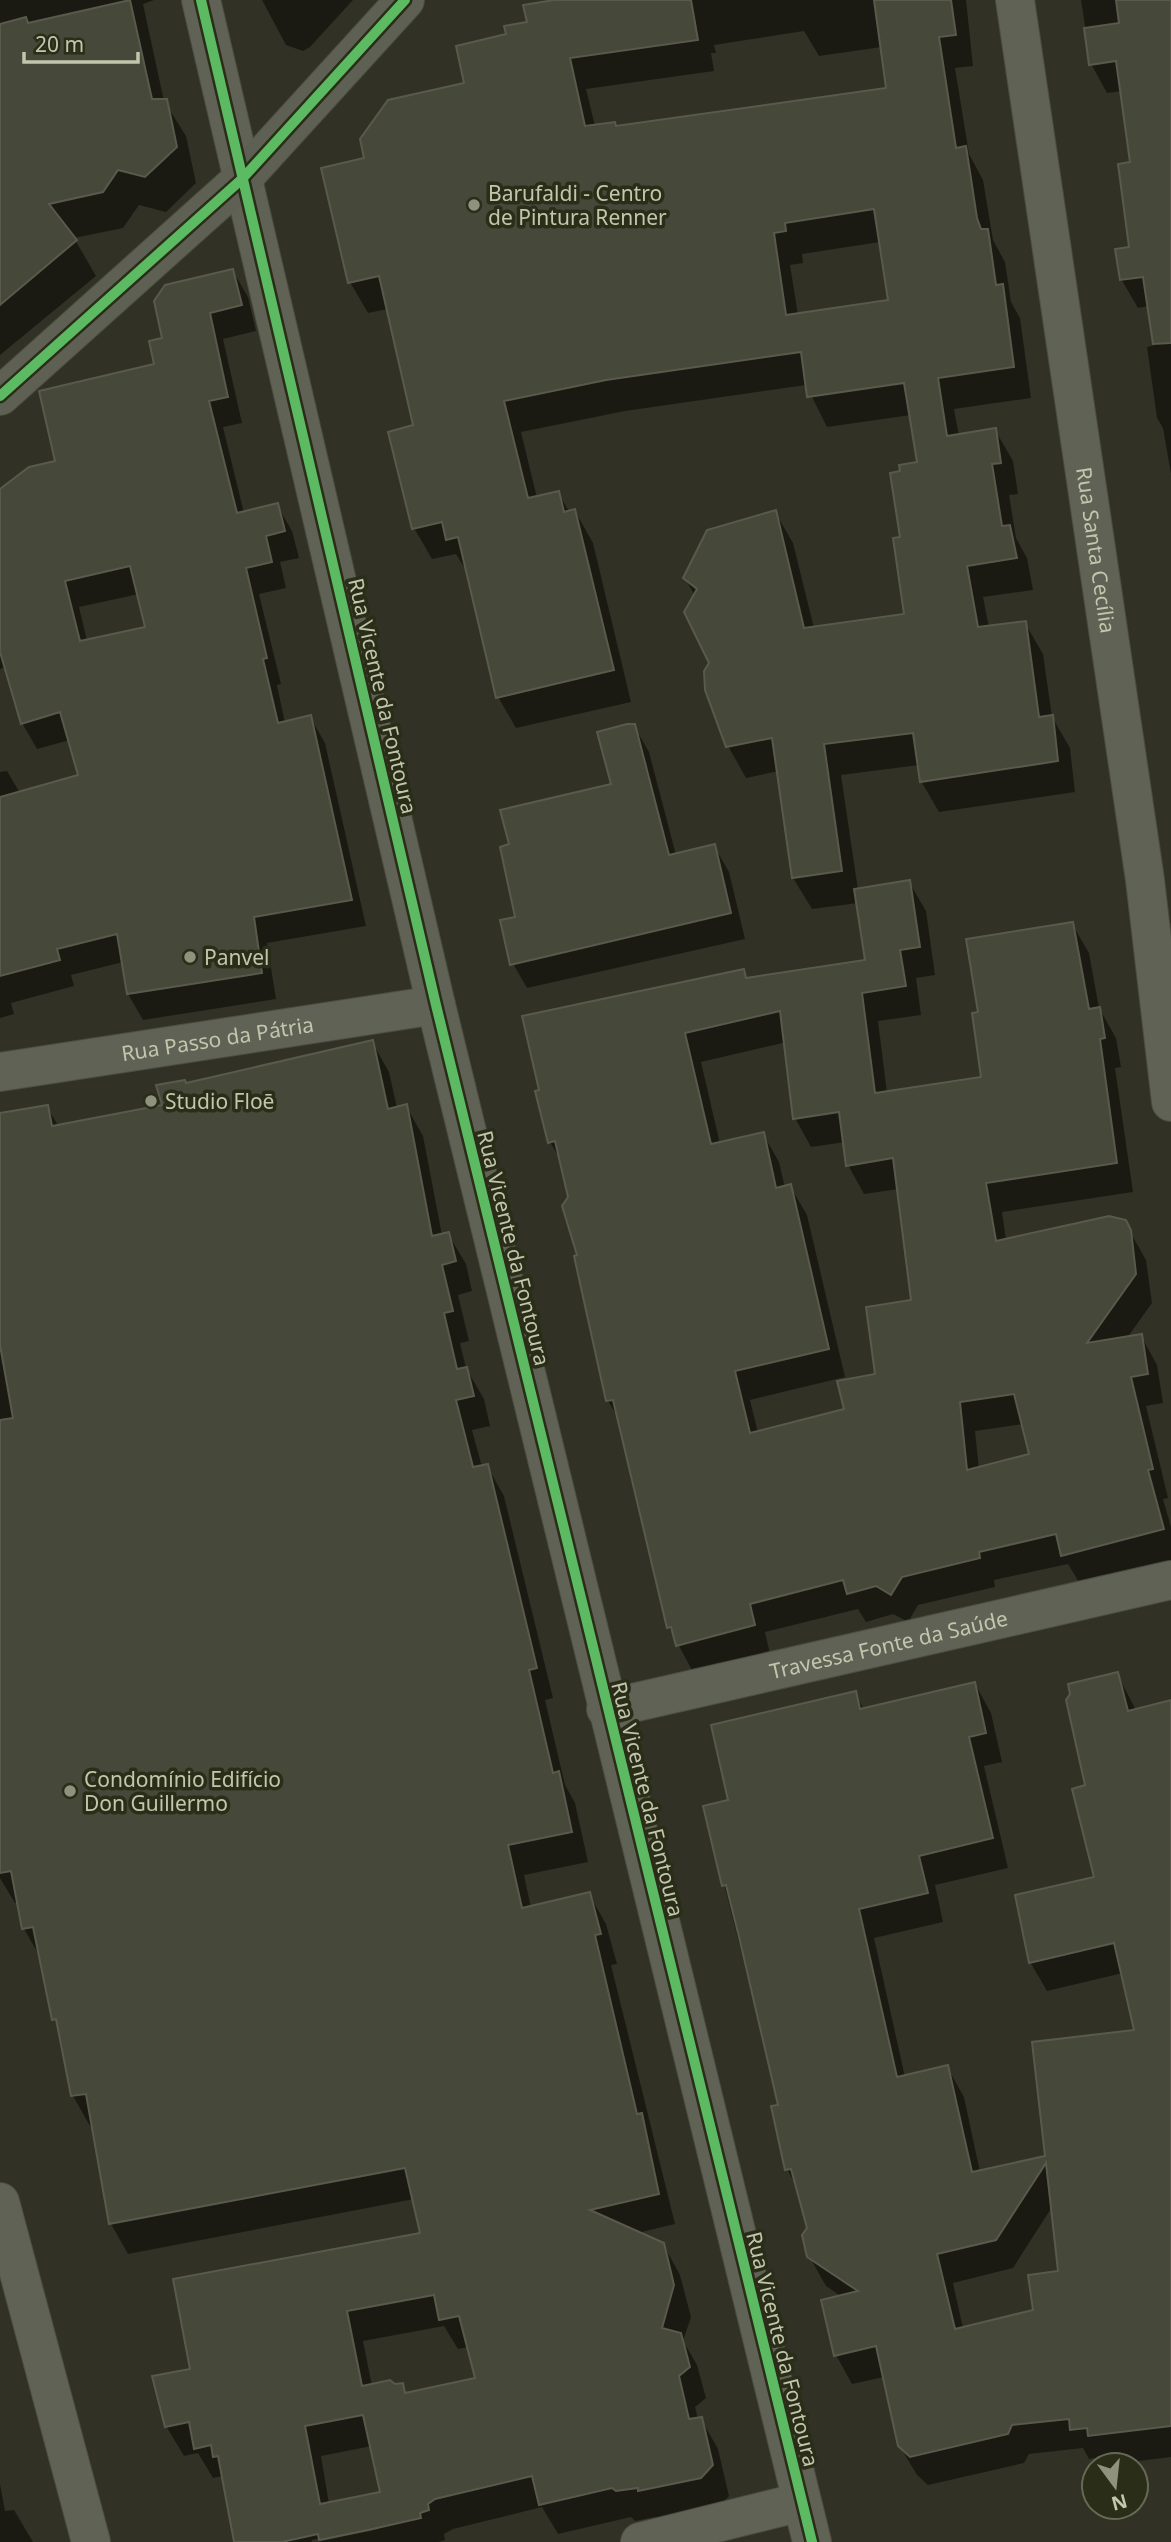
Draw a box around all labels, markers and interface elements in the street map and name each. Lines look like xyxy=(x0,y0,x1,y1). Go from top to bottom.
scale bar xyxy=(24,21,138,65)
text: 20 m xyxy=(35,30,84,58)
place label: Barufaldi - Centro de Pintura Renner xyxy=(488,179,667,231)
marker: Barufaldi - Centro de Pintura Renner xyxy=(466,197,482,213)
street label: Rua Santa Cecília xyxy=(1070,465,1122,635)
street label: Rua Vicente da Fontoura xyxy=(342,575,424,817)
place label: Panvel xyxy=(204,943,269,971)
marker: Panvel xyxy=(182,949,198,965)
street label: Rua Passo da Pátria xyxy=(119,1010,316,1067)
place label: Studio Floē xyxy=(165,1087,274,1115)
marker: Studio Floē xyxy=(143,1093,159,1109)
street label: Rua Vicente da Fontoura xyxy=(471,1128,557,1368)
street label: Travessa Fonte da Saúde xyxy=(767,1604,1010,1685)
street label: Rua Vicente da Fontoura xyxy=(605,1679,691,1919)
place label: Condomínio Edifício Don Guillermo xyxy=(84,1765,281,1817)
marker: Condomínio Edifício Don Guillermo xyxy=(62,1783,78,1799)
street label: Rua Vicente da Fontoura xyxy=(740,2229,826,2469)
north arrow xyxy=(1080,2451,1150,2521)
text: N xyxy=(1109,2488,1130,2517)

